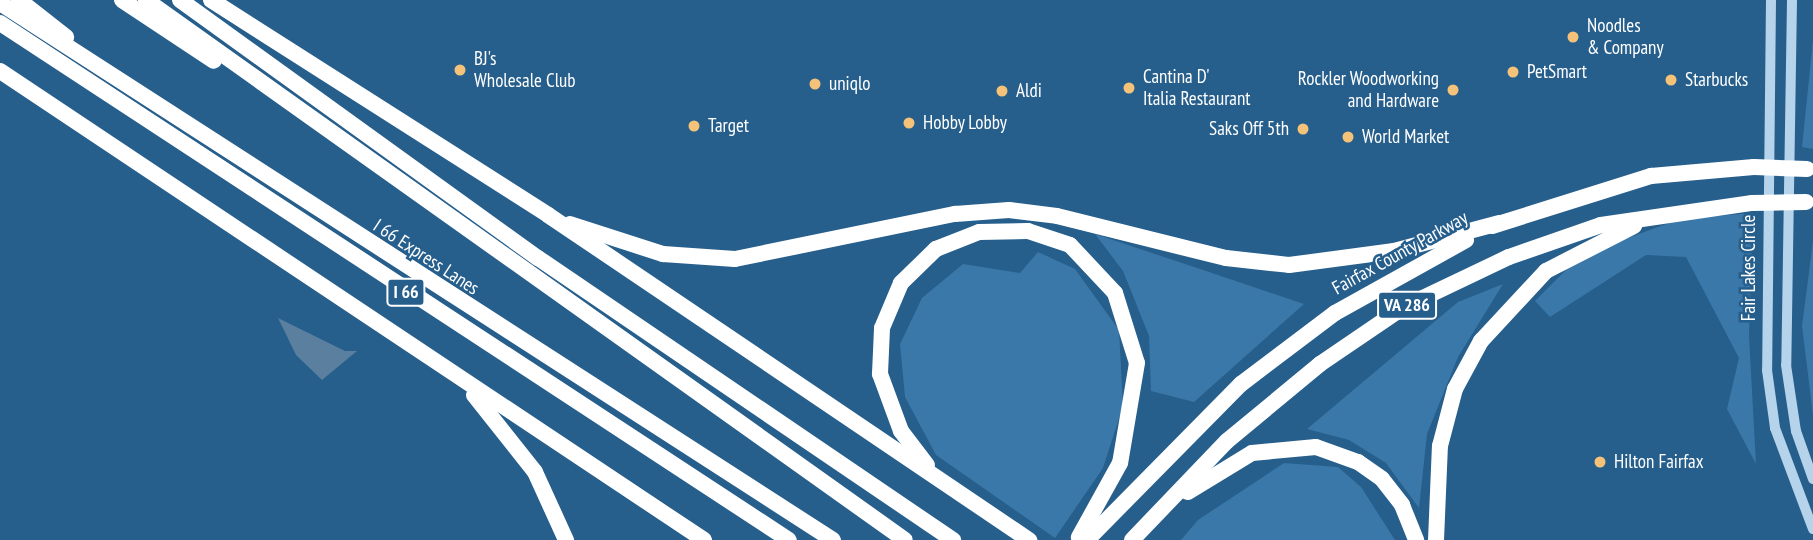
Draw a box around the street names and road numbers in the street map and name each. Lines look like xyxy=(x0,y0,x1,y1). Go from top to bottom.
street label: Fairfax County Parkway xyxy=(1328,206,1472,300)
street label: I 66 Express Lanes xyxy=(369,214,483,300)
street label: Fair Lakes Circle xyxy=(1738,215,1760,321)
road number: I 66 xyxy=(385,278,427,306)
road number: VA 286 xyxy=(1376,290,1438,320)

